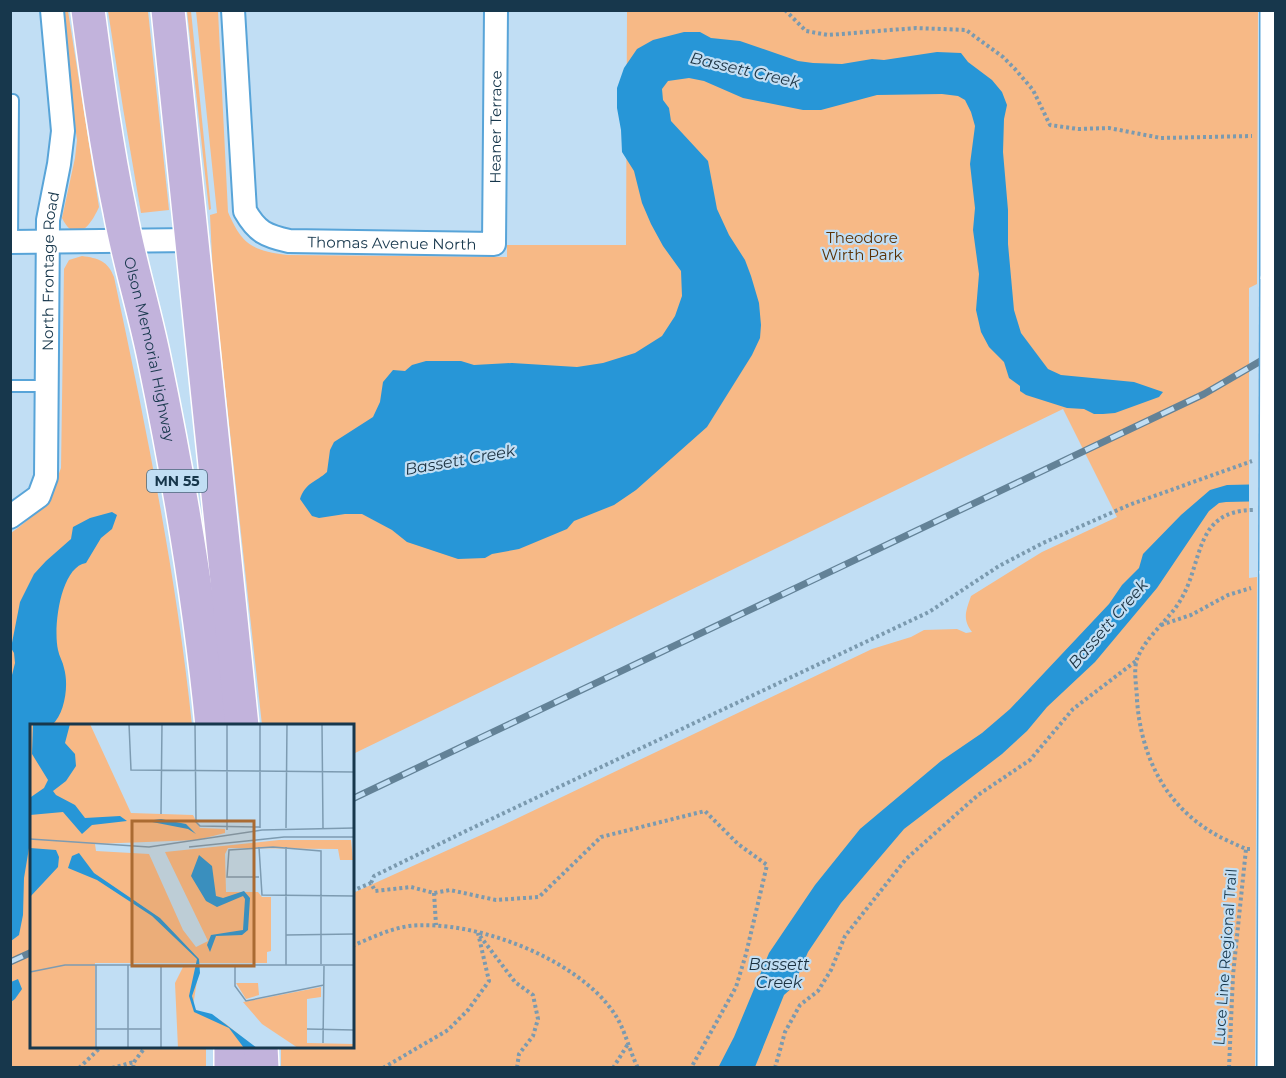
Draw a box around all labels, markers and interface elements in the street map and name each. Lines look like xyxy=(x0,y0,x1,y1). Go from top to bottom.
water label: Bassett Creek xyxy=(688,48,803,92)
street label: Heaner Terrace xyxy=(485,70,505,184)
street label: North Frontage Road xyxy=(37,190,63,351)
park label: Theodore Wirth Park xyxy=(821,228,903,264)
street label: Thomas Avenue North xyxy=(307,232,477,253)
street label: Olson Memorial Highway xyxy=(120,255,180,444)
water label: Bassett Creek xyxy=(403,441,518,479)
road number: MN 55 xyxy=(147,470,207,492)
water label: Bassett Creek xyxy=(1064,574,1153,672)
inset map xyxy=(30,724,354,1048)
street label: Luce Line Regional Trail xyxy=(1209,868,1241,1046)
water label: Bassett Creek xyxy=(749,955,810,992)

